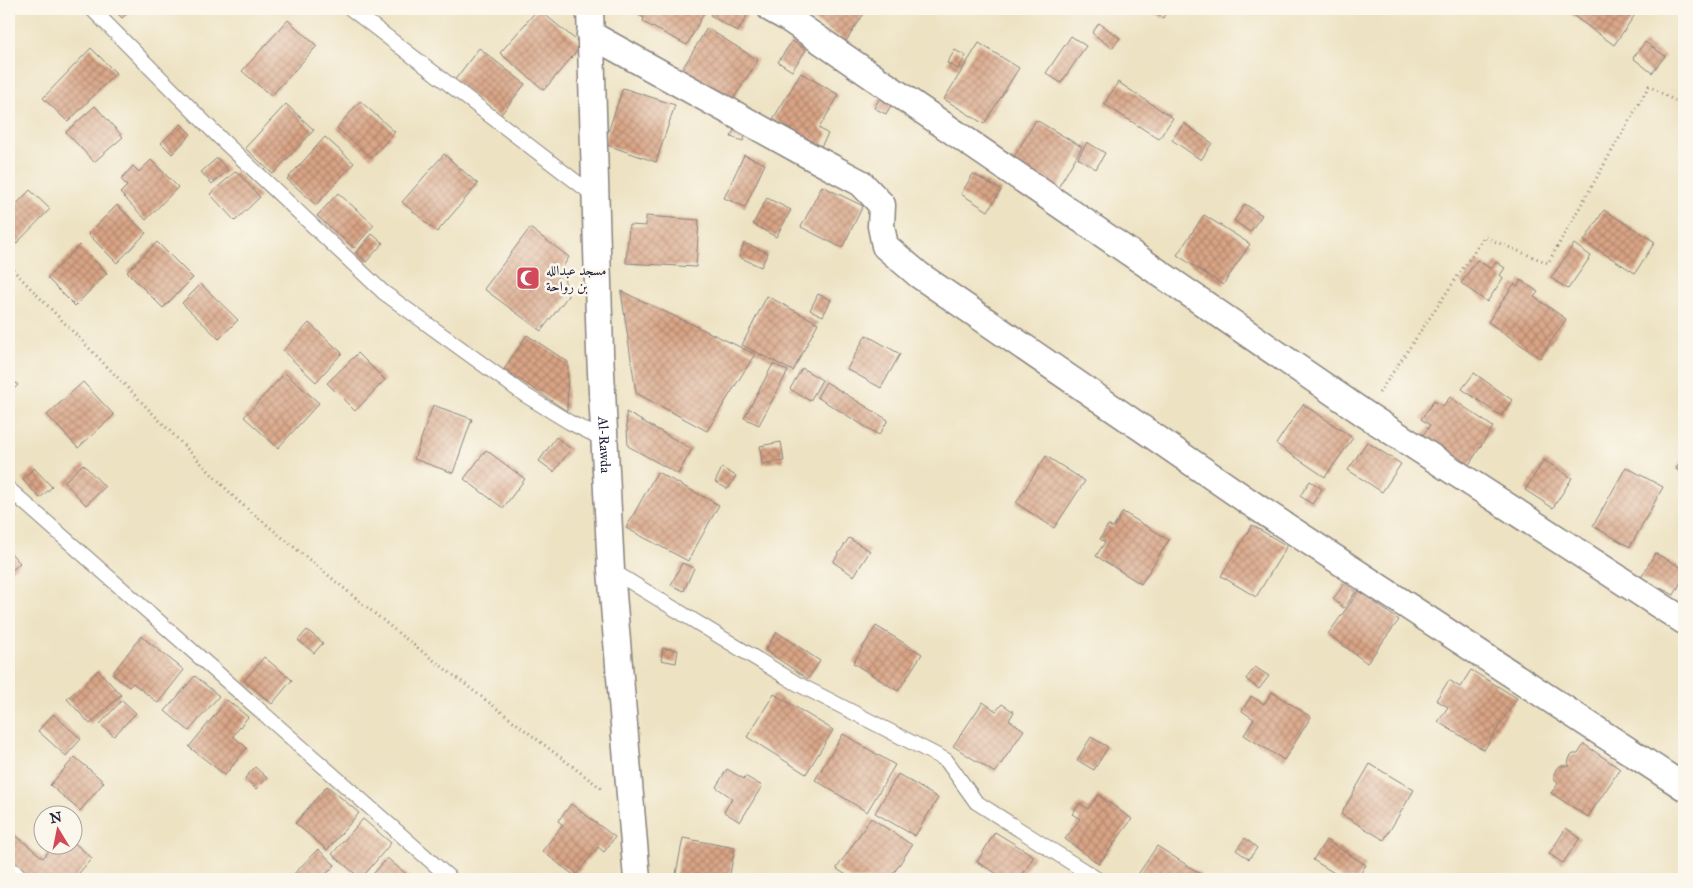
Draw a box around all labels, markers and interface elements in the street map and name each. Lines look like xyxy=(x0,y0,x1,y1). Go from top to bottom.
place label: مسجد عبدالله بن رواحة xyxy=(546,262,607,295)
mosque icon: مسجد عبدالله بن رواحة xyxy=(515,265,541,291)
street label: Al-Rawda xyxy=(595,415,615,474)
north arrow xyxy=(32,806,82,856)
text: N xyxy=(49,808,63,827)

